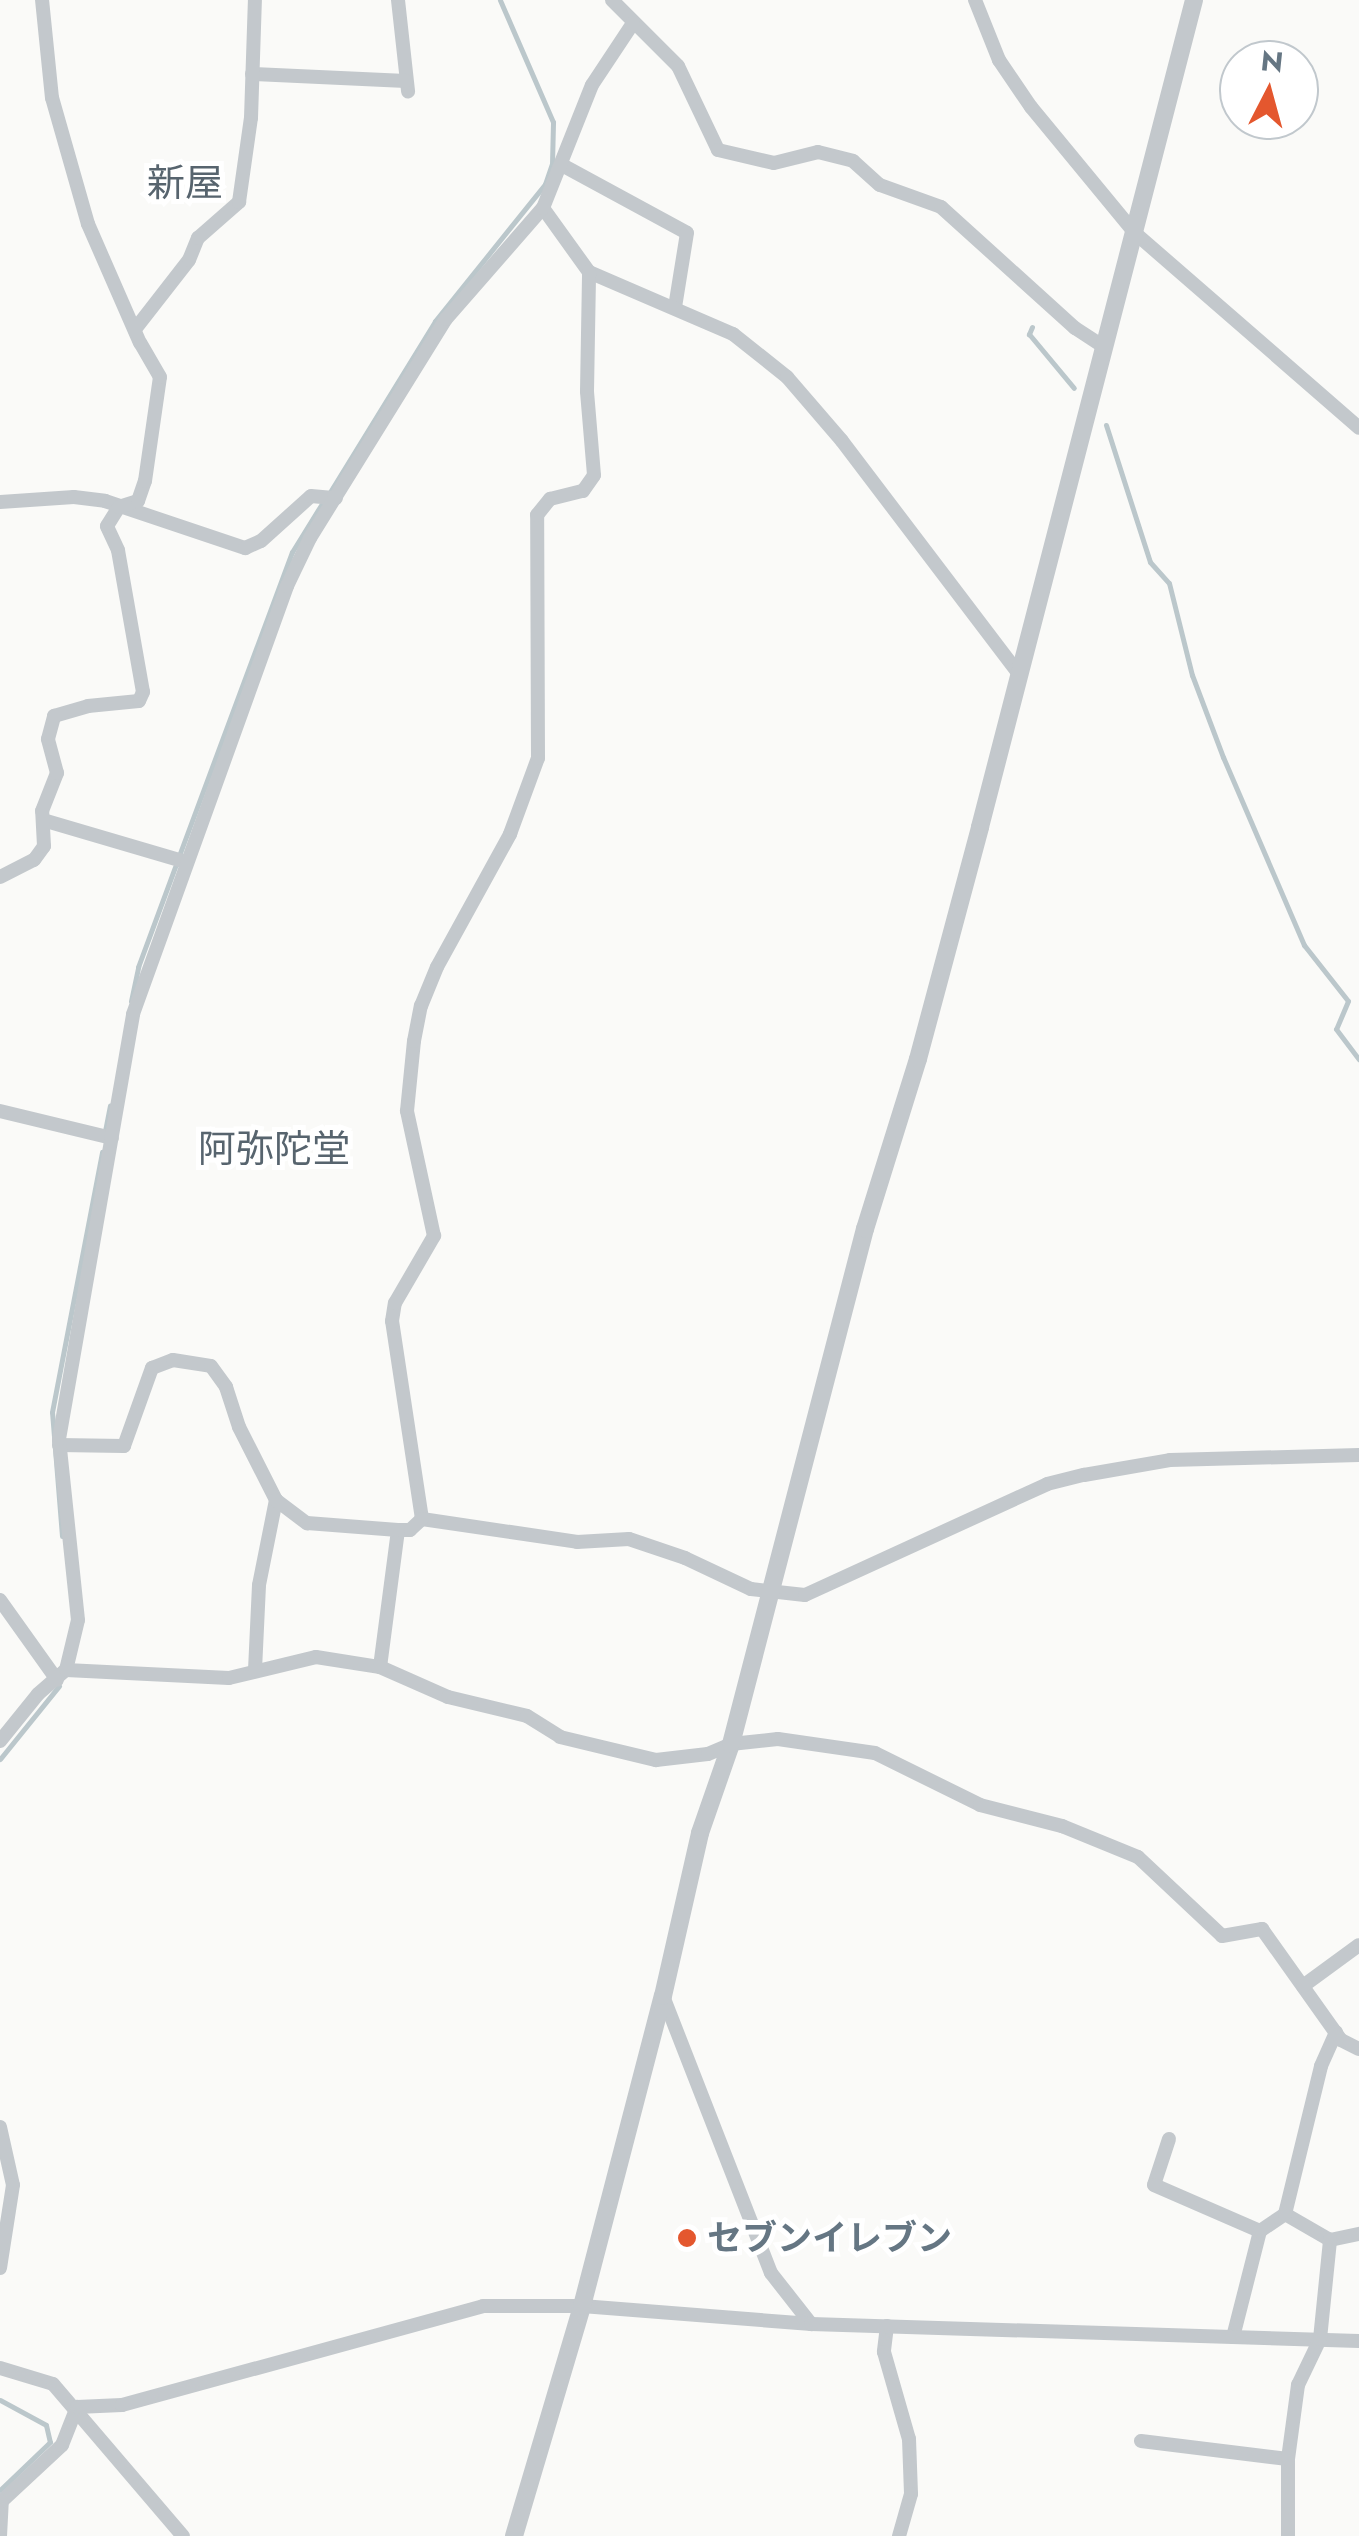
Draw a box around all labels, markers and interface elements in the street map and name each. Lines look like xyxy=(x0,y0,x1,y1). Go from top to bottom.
north arrow xyxy=(1219,40,1319,140)
text: N xyxy=(1259,40,1285,83)
district label: 新屋 xyxy=(147,160,223,206)
district label: 阿弥陀堂 xyxy=(198,1126,350,1172)
place label: セブンイレブン xyxy=(707,2217,952,2259)
marker: セブンイレブン xyxy=(676,2227,698,2249)

